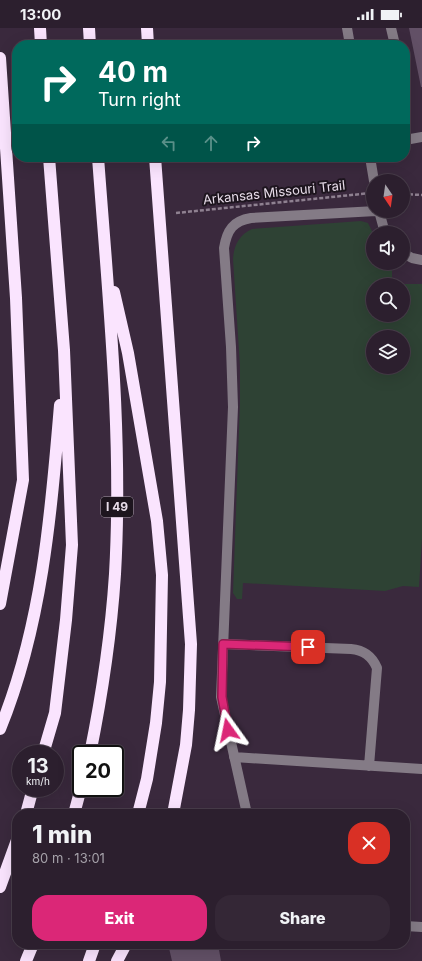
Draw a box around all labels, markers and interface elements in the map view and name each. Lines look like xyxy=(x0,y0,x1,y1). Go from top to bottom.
text: 13:00 xyxy=(20,5,61,24)
text: 40 m xyxy=(98,55,168,89)
icon: right xyxy=(32,56,84,108)
text: Turn right xyxy=(98,89,181,110)
icon: left xyxy=(158,132,180,154)
icon: ahead xyxy=(200,132,222,154)
icon: right xyxy=(242,132,264,154)
north arrow xyxy=(366,174,410,218)
map controls xyxy=(366,174,410,374)
street label: Arkansas Missouri Trail xyxy=(202,177,346,207)
button: sound xyxy=(366,226,410,270)
button: search xyxy=(366,278,410,322)
button: layers xyxy=(366,330,410,374)
road number: I 49 xyxy=(101,497,133,517)
pin xyxy=(291,630,325,664)
icon: arrive xyxy=(297,636,319,658)
position arrow xyxy=(207,709,249,751)
speed limit sign: 20 xyxy=(72,745,124,797)
text: 13 xyxy=(27,754,49,778)
text: km/h xyxy=(26,775,50,787)
text: 1 min xyxy=(32,820,92,849)
button: close xyxy=(348,822,390,864)
text: 80 m · 13:01 xyxy=(32,850,105,866)
button: Exit xyxy=(32,895,207,941)
button: Share xyxy=(215,895,390,941)

